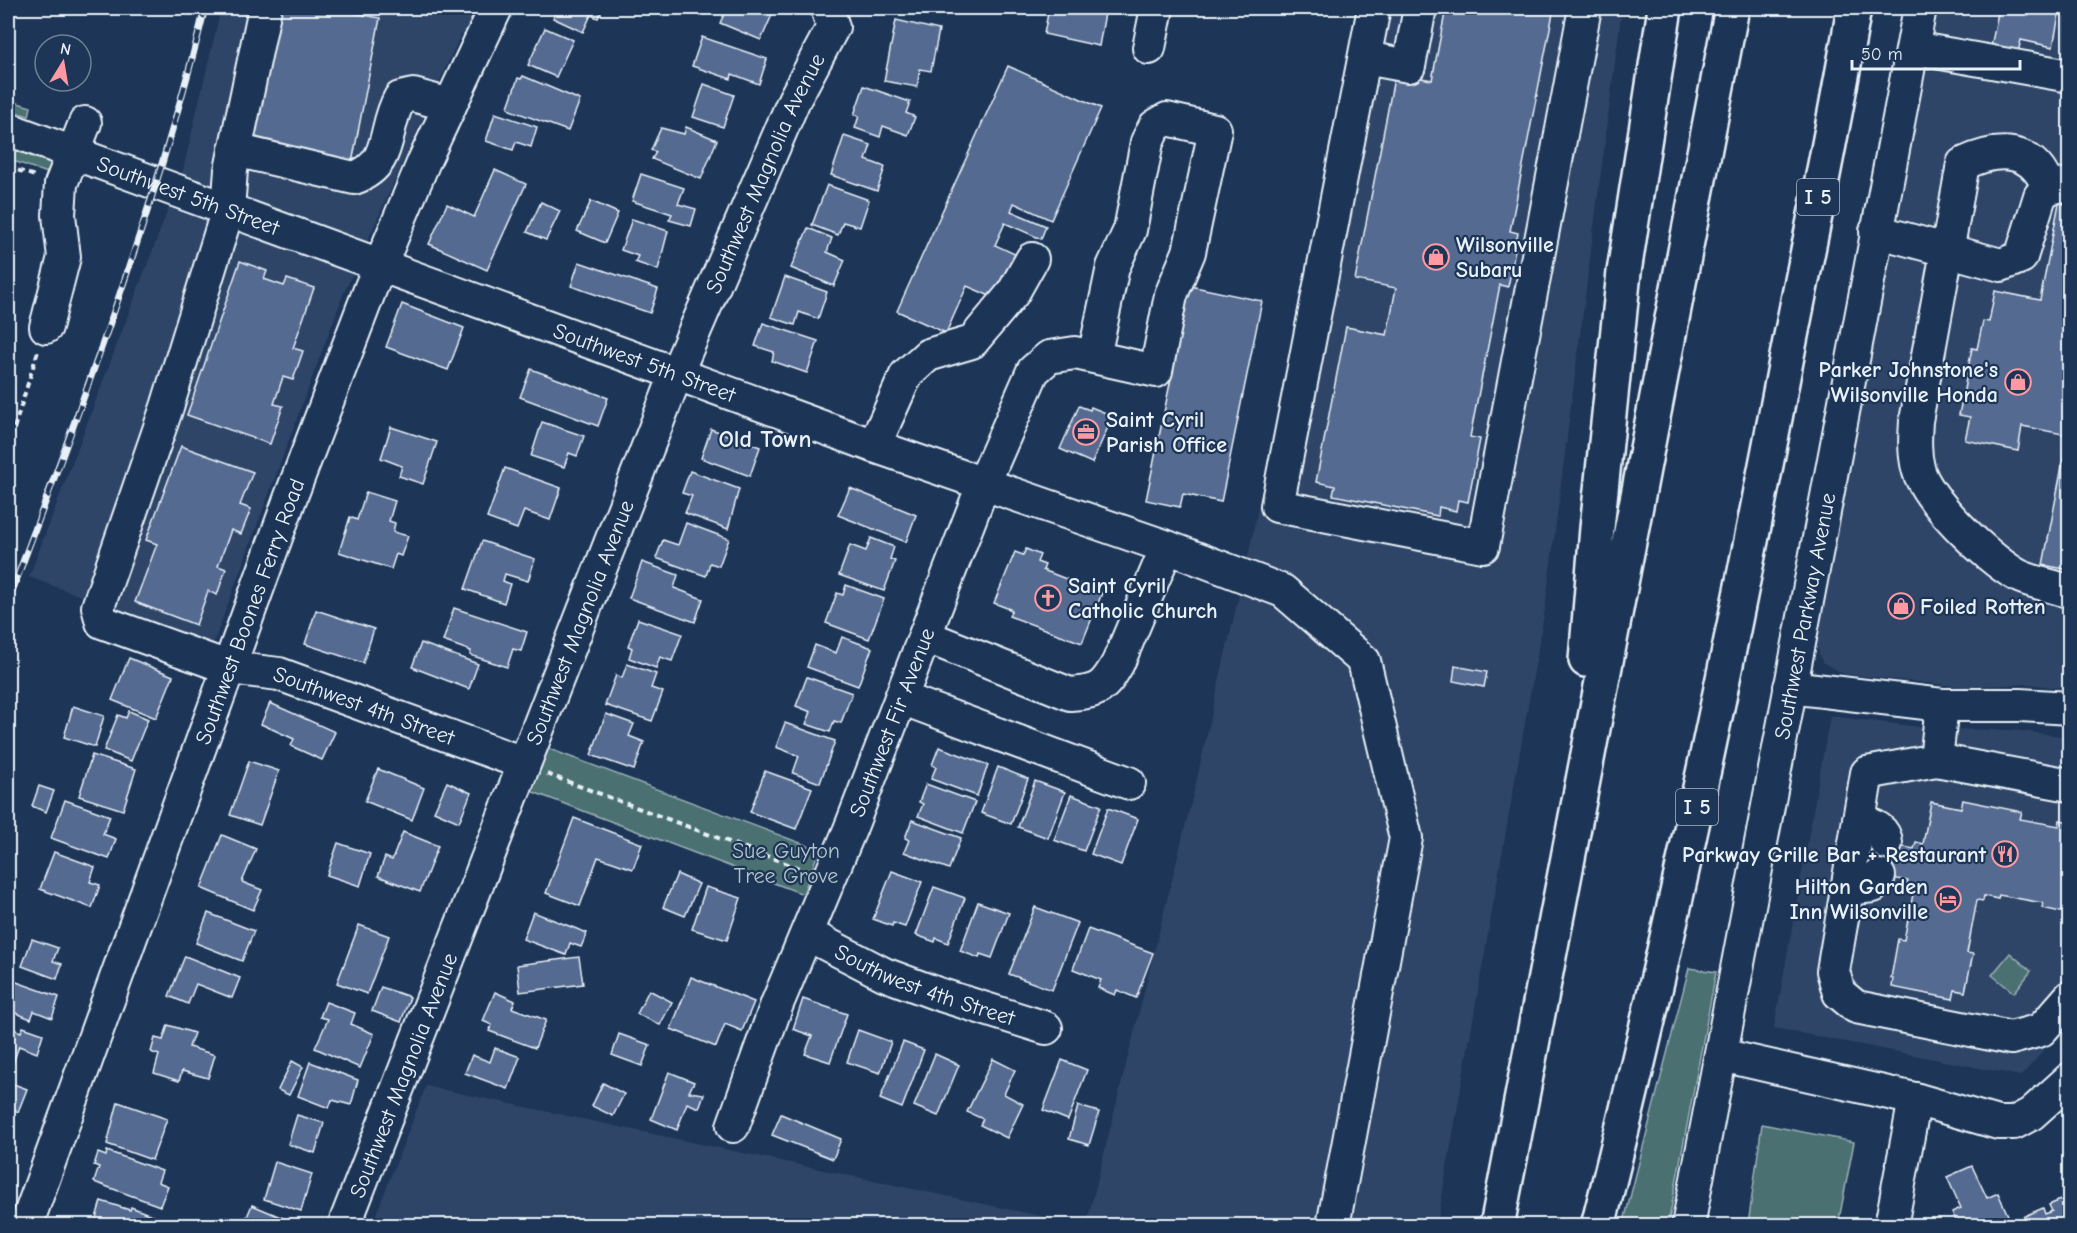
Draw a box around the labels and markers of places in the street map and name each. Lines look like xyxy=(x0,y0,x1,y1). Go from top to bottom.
place label: Wilsonville Subaru xyxy=(1456,232,1554,283)
shop icon: Wilsonville Subaru xyxy=(1421,242,1451,272)
place label: Parker Johnstone's Wilsonville Honda xyxy=(1819,357,1998,408)
shop icon: Parker Johnstone's Wilsonville Honda xyxy=(2003,367,2033,397)
place label: Saint Cyril Parish Office xyxy=(1106,407,1227,458)
office icon: Saint Cyril Parish Office xyxy=(1071,417,1101,447)
place label: Saint Cyril Catholic Church xyxy=(1068,573,1218,624)
church icon: Saint Cyril Catholic Church xyxy=(1033,583,1063,613)
shop icon: Foiled Rotten xyxy=(1886,591,1916,621)
place label: Foiled Rotten xyxy=(1920,594,2046,620)
restaurant icon: Parkway Grille Bar + Restaurant xyxy=(1990,839,2020,869)
place label: Parkway Grille Bar + Restaurant xyxy=(1682,842,1987,868)
place label: Hilton Garden Inn Wilsonville xyxy=(1790,874,1928,925)
hotel icon: Hilton Garden Inn Wilsonville xyxy=(1933,884,1963,914)

